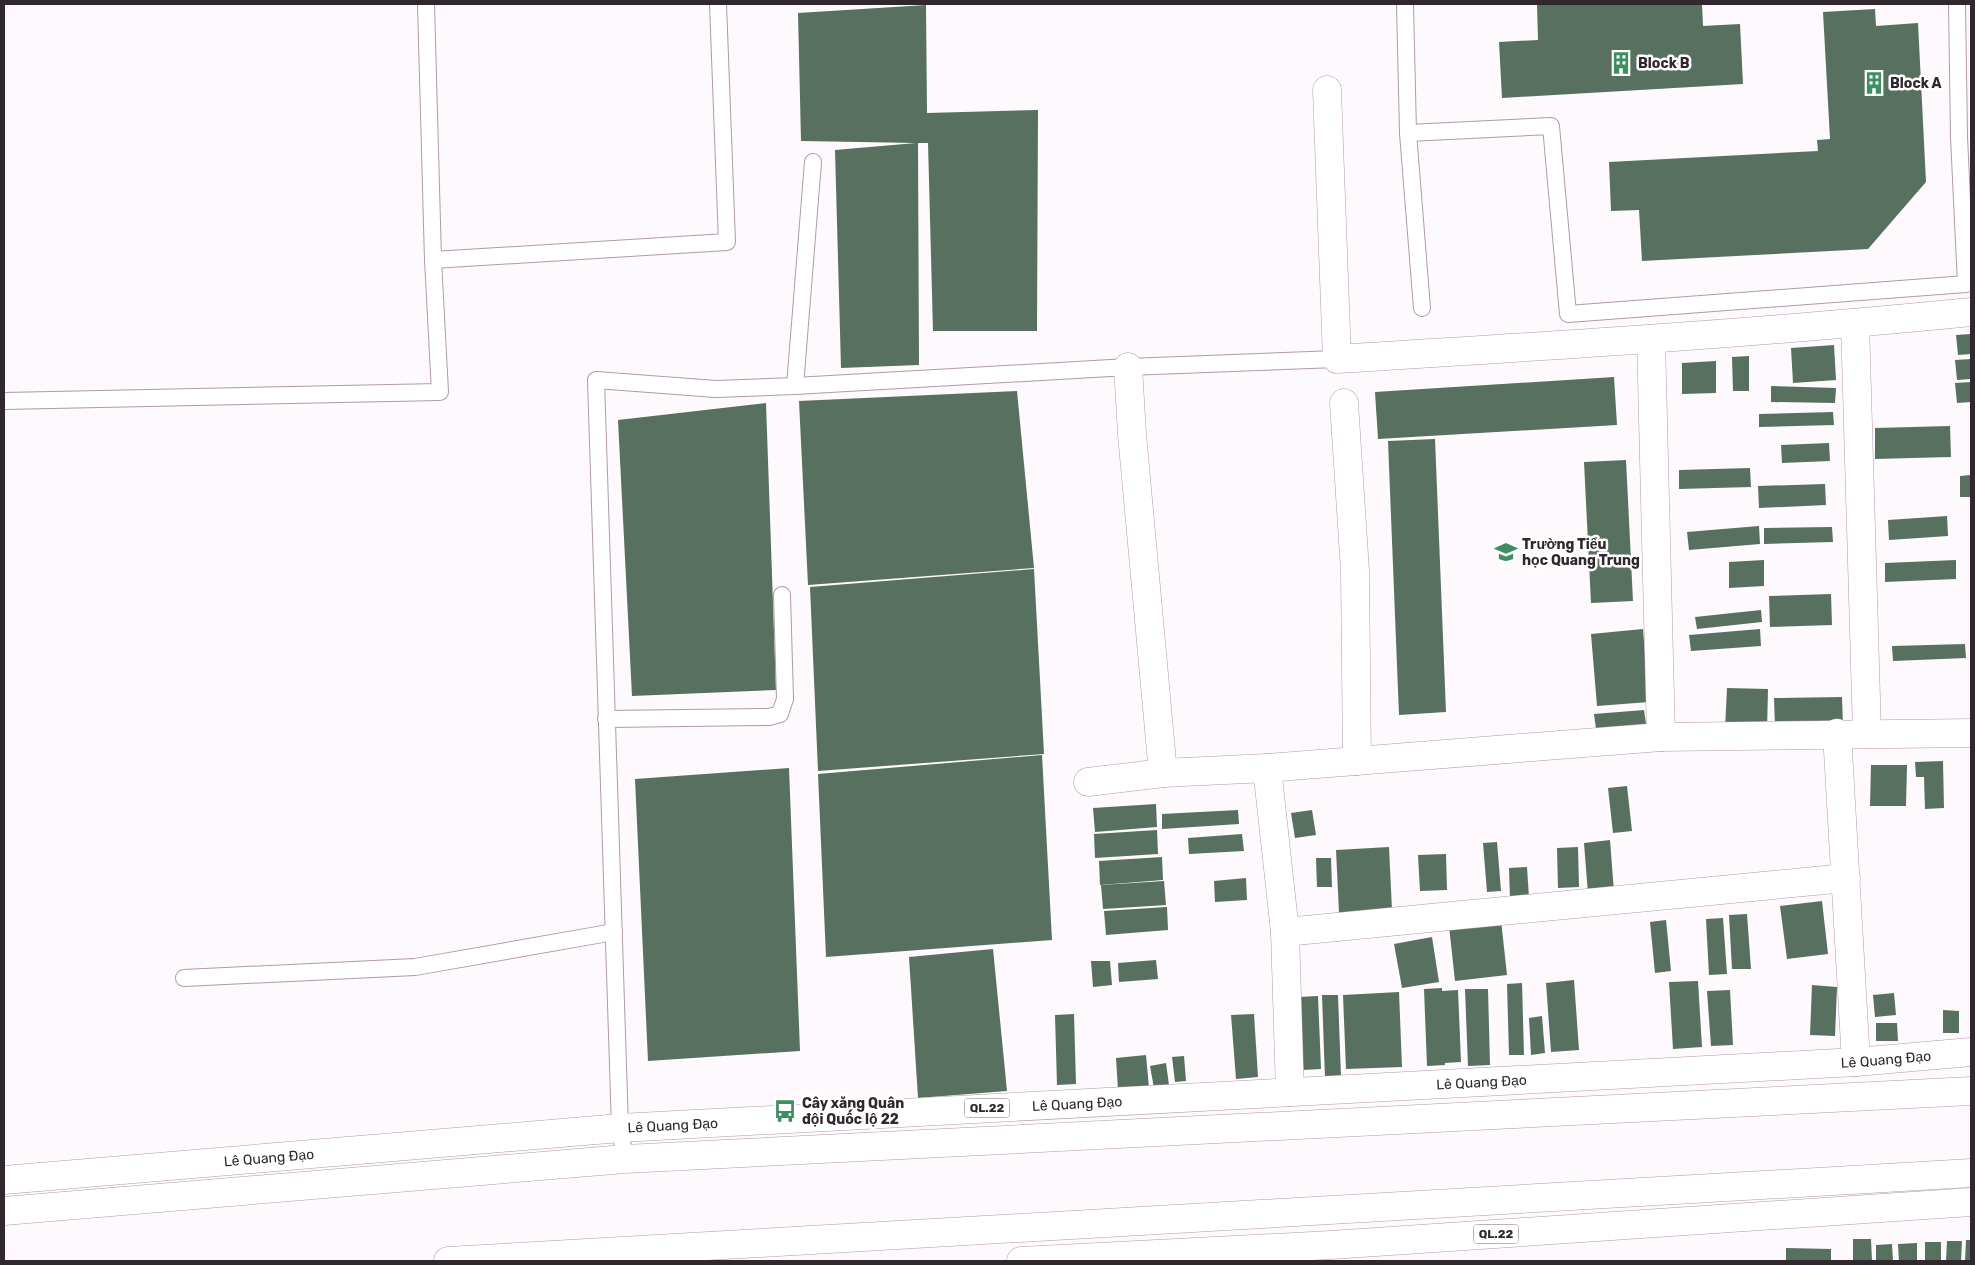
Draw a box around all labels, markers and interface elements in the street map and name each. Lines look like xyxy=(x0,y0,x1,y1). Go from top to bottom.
building icon: Block B xyxy=(1608,50,1634,76)
place label: Block B xyxy=(1638,55,1690,72)
building icon: Block A xyxy=(1861,70,1887,96)
place label: Block A xyxy=(1890,75,1941,92)
place label: Trường Tiểu học Quang Trung xyxy=(1522,536,1640,569)
school or university icon: Trường Tiểu học Quang Trung xyxy=(1493,539,1519,565)
street label: Lê Quang Đạo xyxy=(1840,1048,1932,1072)
street label: Lê Quang Đạo xyxy=(1436,1072,1527,1093)
street label: Lê Quang Đạo xyxy=(1032,1093,1123,1115)
place label: Cây xăng Quân đội Quốc lộ 22 xyxy=(802,1095,904,1128)
bus stop icon: Cây xăng Quân đội Quốc lộ 22 xyxy=(772,1098,798,1124)
road number: QL.22 xyxy=(964,1098,1010,1118)
street label: Lê Quang Đạo xyxy=(627,1115,718,1137)
street label: Lê Quang Đạo xyxy=(223,1146,315,1170)
road number: QL.22 xyxy=(1474,1224,1518,1244)

